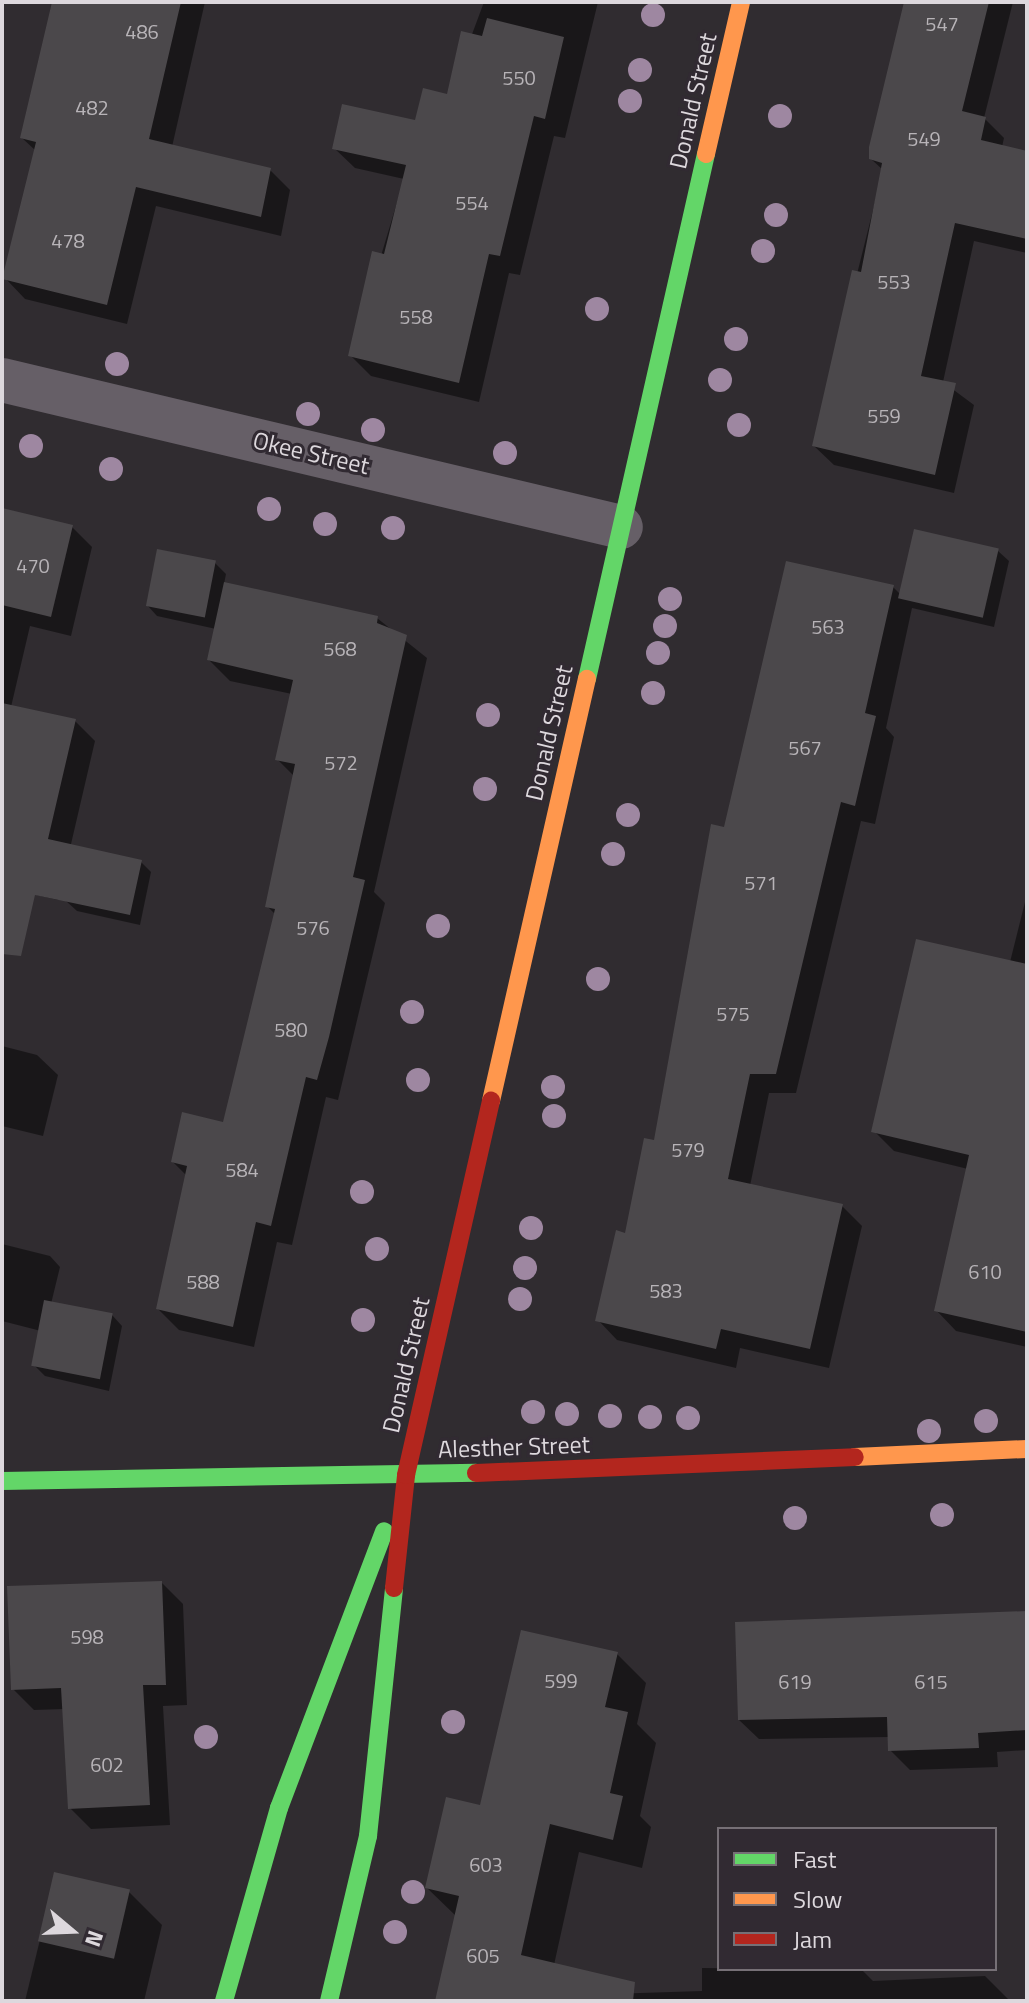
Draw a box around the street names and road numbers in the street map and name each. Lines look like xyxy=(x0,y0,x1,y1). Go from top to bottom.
street label: Donald Street xyxy=(663,30,723,172)
street label: Okee Street xyxy=(250,426,372,480)
street label: Donald Street xyxy=(519,662,579,804)
street label: Donald Street xyxy=(376,1294,436,1436)
street label: Alesther Street xyxy=(438,1430,590,1464)

